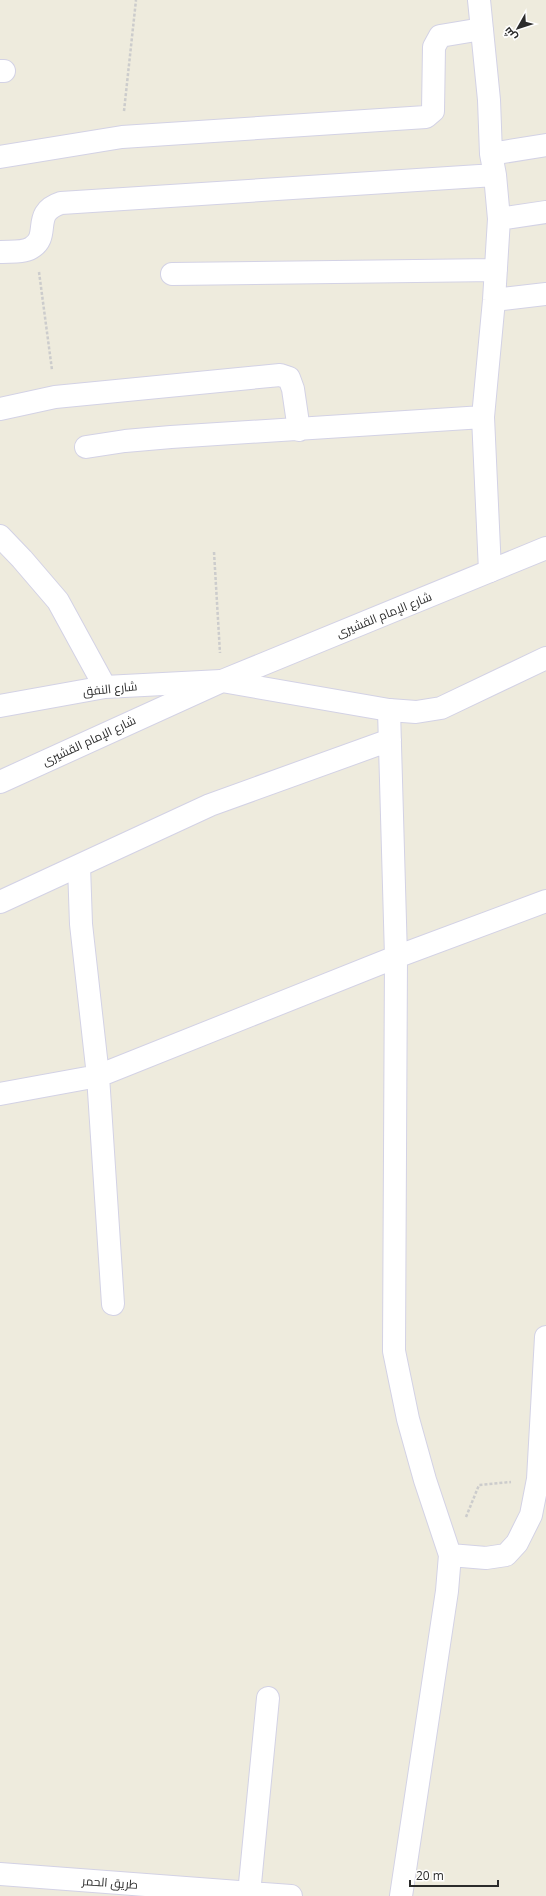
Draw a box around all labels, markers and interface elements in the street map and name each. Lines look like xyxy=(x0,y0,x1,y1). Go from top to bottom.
north arrow xyxy=(498,8,538,48)
text: ش xyxy=(500,24,520,45)
street label: شارع الإمام القشيرى xyxy=(334,588,434,641)
street label: شارع النفق xyxy=(82,677,138,700)
street label: شارع الإمام القشيرى xyxy=(39,711,138,770)
scale bar xyxy=(410,1862,498,1888)
text: 20 m xyxy=(416,1867,444,1884)
street label: طريق الحمر xyxy=(81,1872,139,1893)

